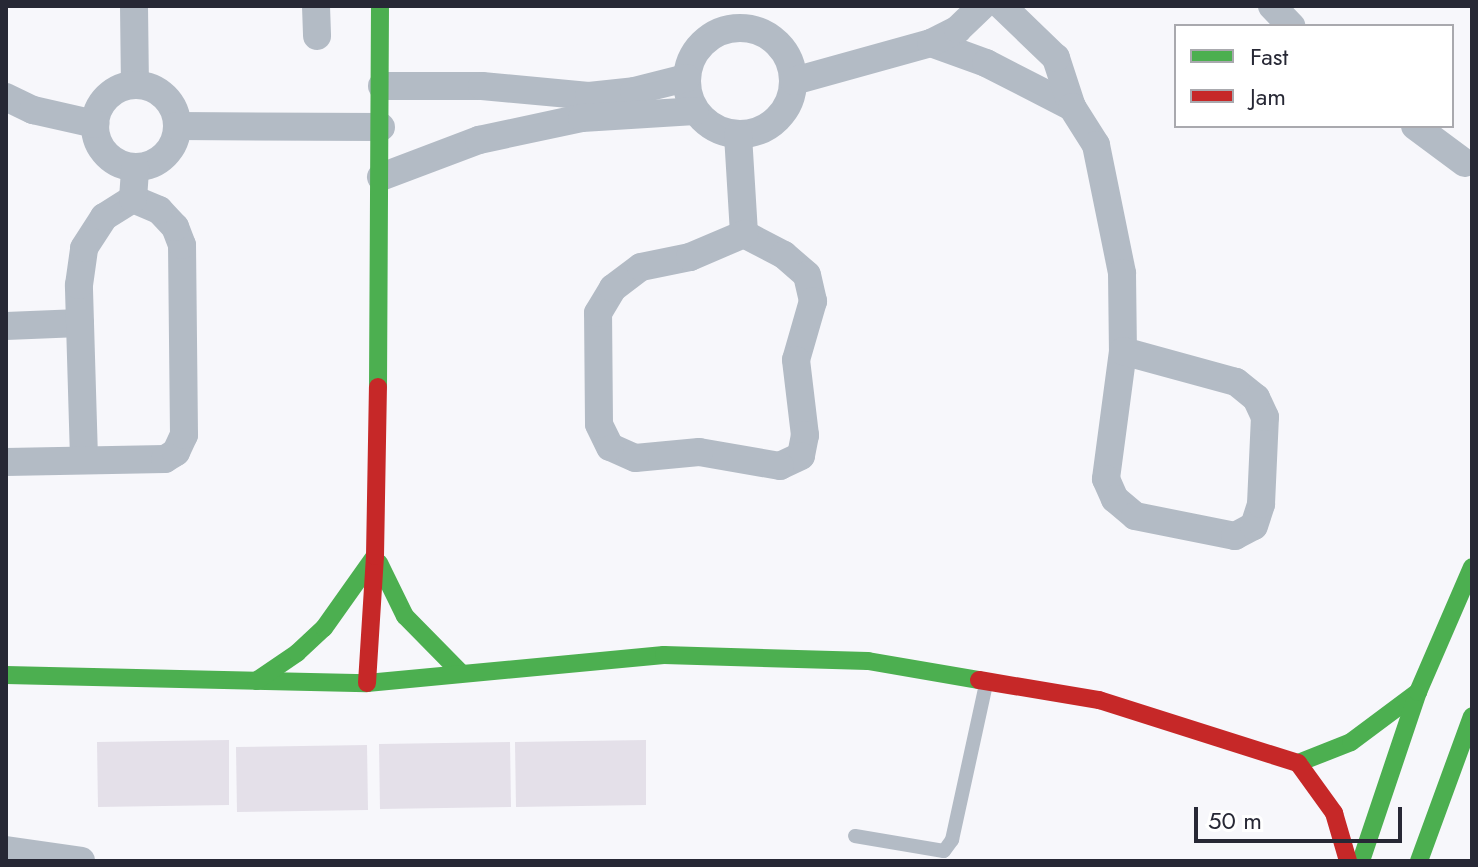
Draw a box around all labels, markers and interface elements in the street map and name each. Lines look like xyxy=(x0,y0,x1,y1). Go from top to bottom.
legend xyxy=(1174,24,1454,128)
text: Fast xyxy=(1250,39,1288,74)
text: Jam xyxy=(1250,79,1286,114)
scale bar xyxy=(1198,791,1406,841)
text: 50 m xyxy=(1208,803,1262,838)

